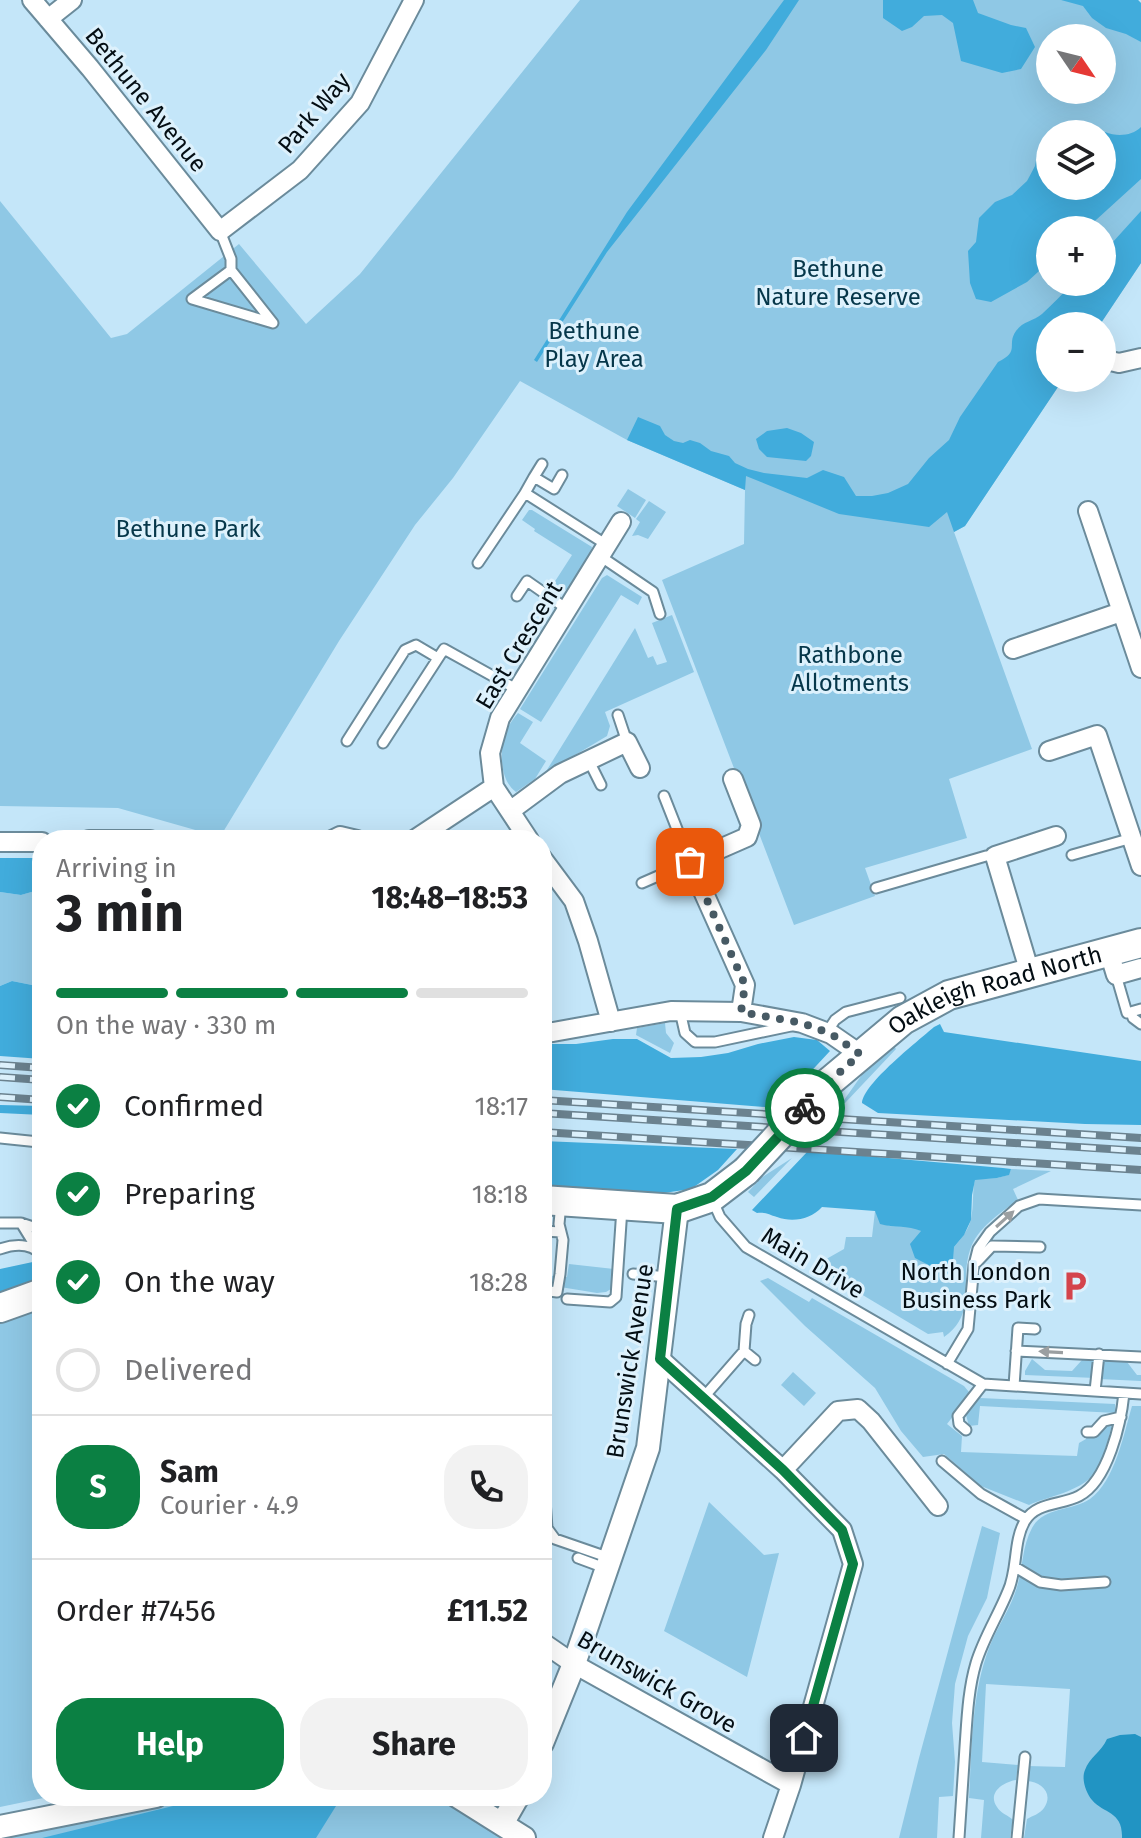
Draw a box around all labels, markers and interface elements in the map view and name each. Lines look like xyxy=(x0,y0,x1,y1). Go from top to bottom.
street label: Bethune Avenue xyxy=(79,22,213,178)
north arrow xyxy=(1036,24,1116,104)
map controls xyxy=(1036,24,1116,392)
street label: Park Way xyxy=(272,67,356,159)
button: layers xyxy=(1036,120,1116,200)
button: + xyxy=(1036,216,1116,296)
park label: Bethune Nature Reserve xyxy=(755,255,921,311)
button: − xyxy=(1036,312,1116,392)
park label: Bethune Play Area xyxy=(544,317,644,373)
park label: Bethune Park xyxy=(115,515,261,543)
street label: East Crescent xyxy=(470,576,568,714)
park label: Rathbone Allotments xyxy=(791,641,909,697)
pin xyxy=(656,828,724,896)
icon: bag xyxy=(668,840,712,884)
text: Arriving in xyxy=(56,853,177,884)
text: 18:48–18:53 xyxy=(372,880,528,916)
text: 3 min xyxy=(56,882,184,945)
street label: Oakleigh Road North xyxy=(882,940,1105,1041)
text: On the way · 330 m xyxy=(56,1010,276,1041)
courier xyxy=(765,1068,845,1148)
icon: check xyxy=(56,1084,100,1128)
icon: bike xyxy=(783,1086,827,1130)
text: Confirmed xyxy=(124,1088,264,1124)
text: 18:17 xyxy=(474,1091,528,1122)
icon: check xyxy=(56,1172,100,1216)
text: Preparing xyxy=(124,1176,255,1212)
text: 18:18 xyxy=(472,1179,528,1210)
one-way arrow xyxy=(995,1210,1014,1228)
street label: Main Drive xyxy=(756,1221,870,1305)
place label: North London Business Park xyxy=(900,1258,1052,1314)
icon: check xyxy=(56,1260,100,1304)
street label: Brunswick Avenue xyxy=(601,1262,659,1460)
text: On the way xyxy=(124,1264,275,1300)
text: 18:28 xyxy=(469,1267,528,1298)
parking icon: North London Business Park xyxy=(1058,1269,1092,1303)
one-way arrow xyxy=(1038,1345,1063,1358)
text: Delivered xyxy=(124,1352,253,1388)
button: phone xyxy=(444,1445,528,1529)
text: Sam xyxy=(160,1454,219,1490)
text: S xyxy=(89,1469,107,1505)
text: Courier · 4.9 xyxy=(160,1490,299,1521)
text: Order #7456 xyxy=(56,1593,216,1629)
text: £11.52 xyxy=(447,1593,528,1629)
street label: Brunswick Grove xyxy=(572,1625,742,1739)
button: Help xyxy=(56,1698,284,1790)
button: Share xyxy=(300,1698,528,1790)
pin xyxy=(770,1704,838,1772)
icon: home xyxy=(782,1716,826,1760)

